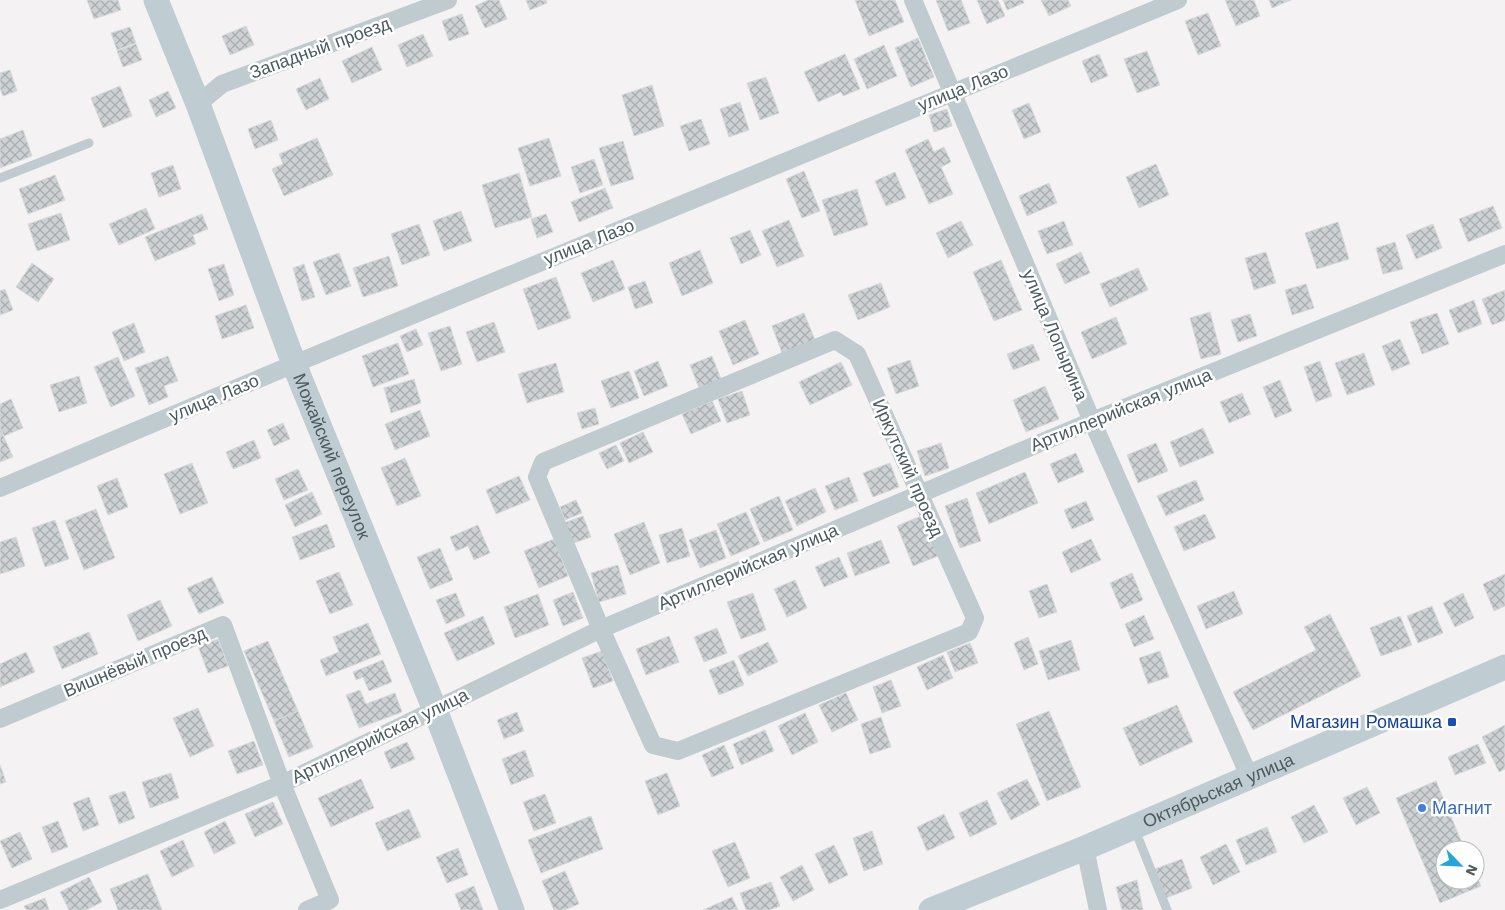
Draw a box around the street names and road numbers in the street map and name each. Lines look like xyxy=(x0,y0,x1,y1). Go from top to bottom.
street label: Западный проезд xyxy=(247,12,393,83)
street label: улица Лазо xyxy=(915,60,1011,115)
street label: улица Лазо xyxy=(541,214,637,269)
street label: улица Лопырина xyxy=(1018,266,1093,404)
street label: Артиллерийская улица xyxy=(1027,363,1215,456)
street label: улица Лазо xyxy=(166,369,262,426)
street label: Можайский переулок xyxy=(289,370,375,542)
street label: Иркутский проезд xyxy=(869,395,949,541)
street label: Артиллерийская улица xyxy=(655,519,842,614)
street label: Вишнёвый проезд xyxy=(60,622,210,701)
street label: Артиллерийская улица xyxy=(288,683,472,787)
street label: Октябрьская улица xyxy=(1139,748,1298,832)

